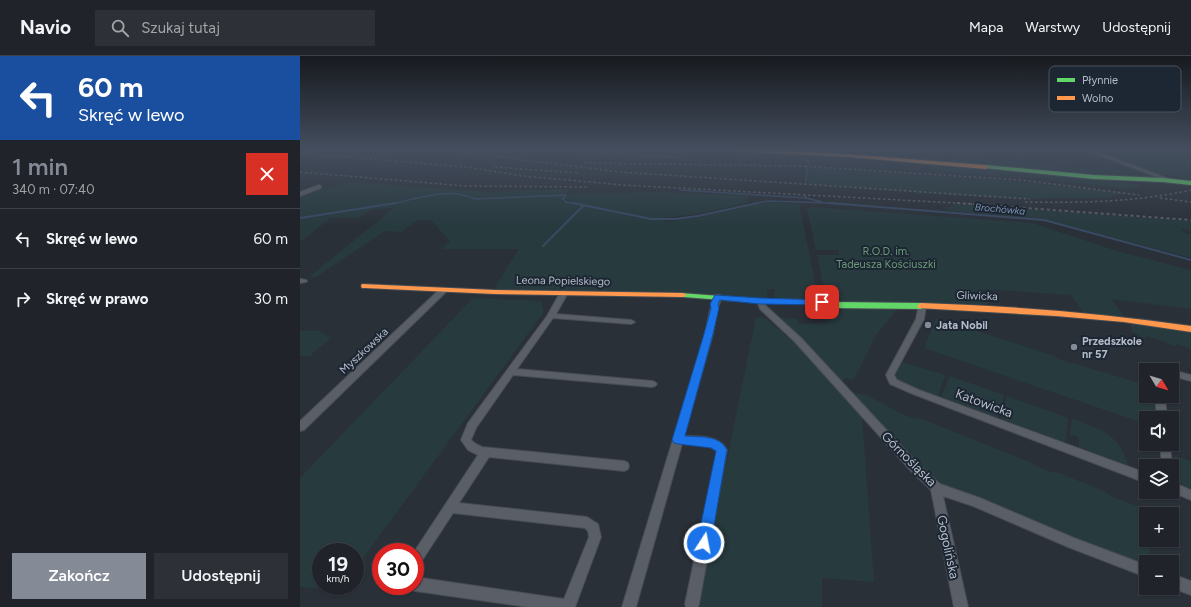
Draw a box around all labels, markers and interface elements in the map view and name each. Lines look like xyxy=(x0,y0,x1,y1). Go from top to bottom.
search box xyxy=(95,10,375,46)
text: Navio xyxy=(20,16,71,39)
icon: search xyxy=(109,17,131,39)
text: Szukaj tutaj xyxy=(141,19,220,37)
text: Mapa xyxy=(969,19,1003,36)
text: Warstwy xyxy=(1025,19,1080,36)
text: Udostępnij xyxy=(1102,19,1171,36)
legend xyxy=(1049,66,1181,112)
text: 60 m xyxy=(78,70,143,104)
icon: left xyxy=(12,72,64,124)
text: Płynnie xyxy=(1082,74,1118,87)
text: Wolno xyxy=(1082,92,1113,105)
text: Skręć w lewo xyxy=(78,104,184,126)
text: 1 min xyxy=(12,152,68,181)
button: close xyxy=(246,153,288,195)
text: 340 m · 07:40 xyxy=(12,182,95,197)
water label: Brochówka xyxy=(974,200,1026,218)
icon: left xyxy=(12,228,34,250)
text: Skręć w lewo xyxy=(46,230,138,248)
text: 60 m xyxy=(253,230,288,248)
park label: R.O.D. im. Tadeusza Kościuszki xyxy=(836,245,936,271)
street label: Leona Popielskiego xyxy=(516,274,610,288)
pin xyxy=(805,285,839,319)
icon: right xyxy=(12,288,34,310)
street label: Gliwicka xyxy=(956,289,998,303)
text: Skręć w prawo xyxy=(46,290,149,308)
text: 30 m xyxy=(254,290,288,308)
icon: arrive xyxy=(811,291,833,313)
place label: Jata Nobil xyxy=(936,319,988,332)
marker: Jata Nobil xyxy=(923,320,933,330)
street label: Myszkowska xyxy=(337,325,391,377)
place label: Przedszkole nr 57 xyxy=(1082,335,1142,361)
marker: Przedszkole nr 57 xyxy=(1069,342,1079,352)
north arrow xyxy=(1139,363,1179,403)
map controls xyxy=(1139,363,1179,595)
street label: Katowicka xyxy=(953,386,1015,420)
button: sound xyxy=(1139,411,1179,451)
street label: Górnośląska xyxy=(879,429,939,489)
button: layers xyxy=(1139,459,1179,499)
button: + xyxy=(1139,507,1179,547)
street label: Gogolińska xyxy=(934,514,962,580)
position arrow xyxy=(683,522,725,564)
speed limit sign: 30 xyxy=(372,543,424,595)
text: 19 xyxy=(328,552,348,576)
button: Zakończ xyxy=(12,553,146,599)
button: Udostępnij xyxy=(154,553,288,599)
button: − xyxy=(1139,555,1179,595)
text: km/h xyxy=(327,572,349,585)

